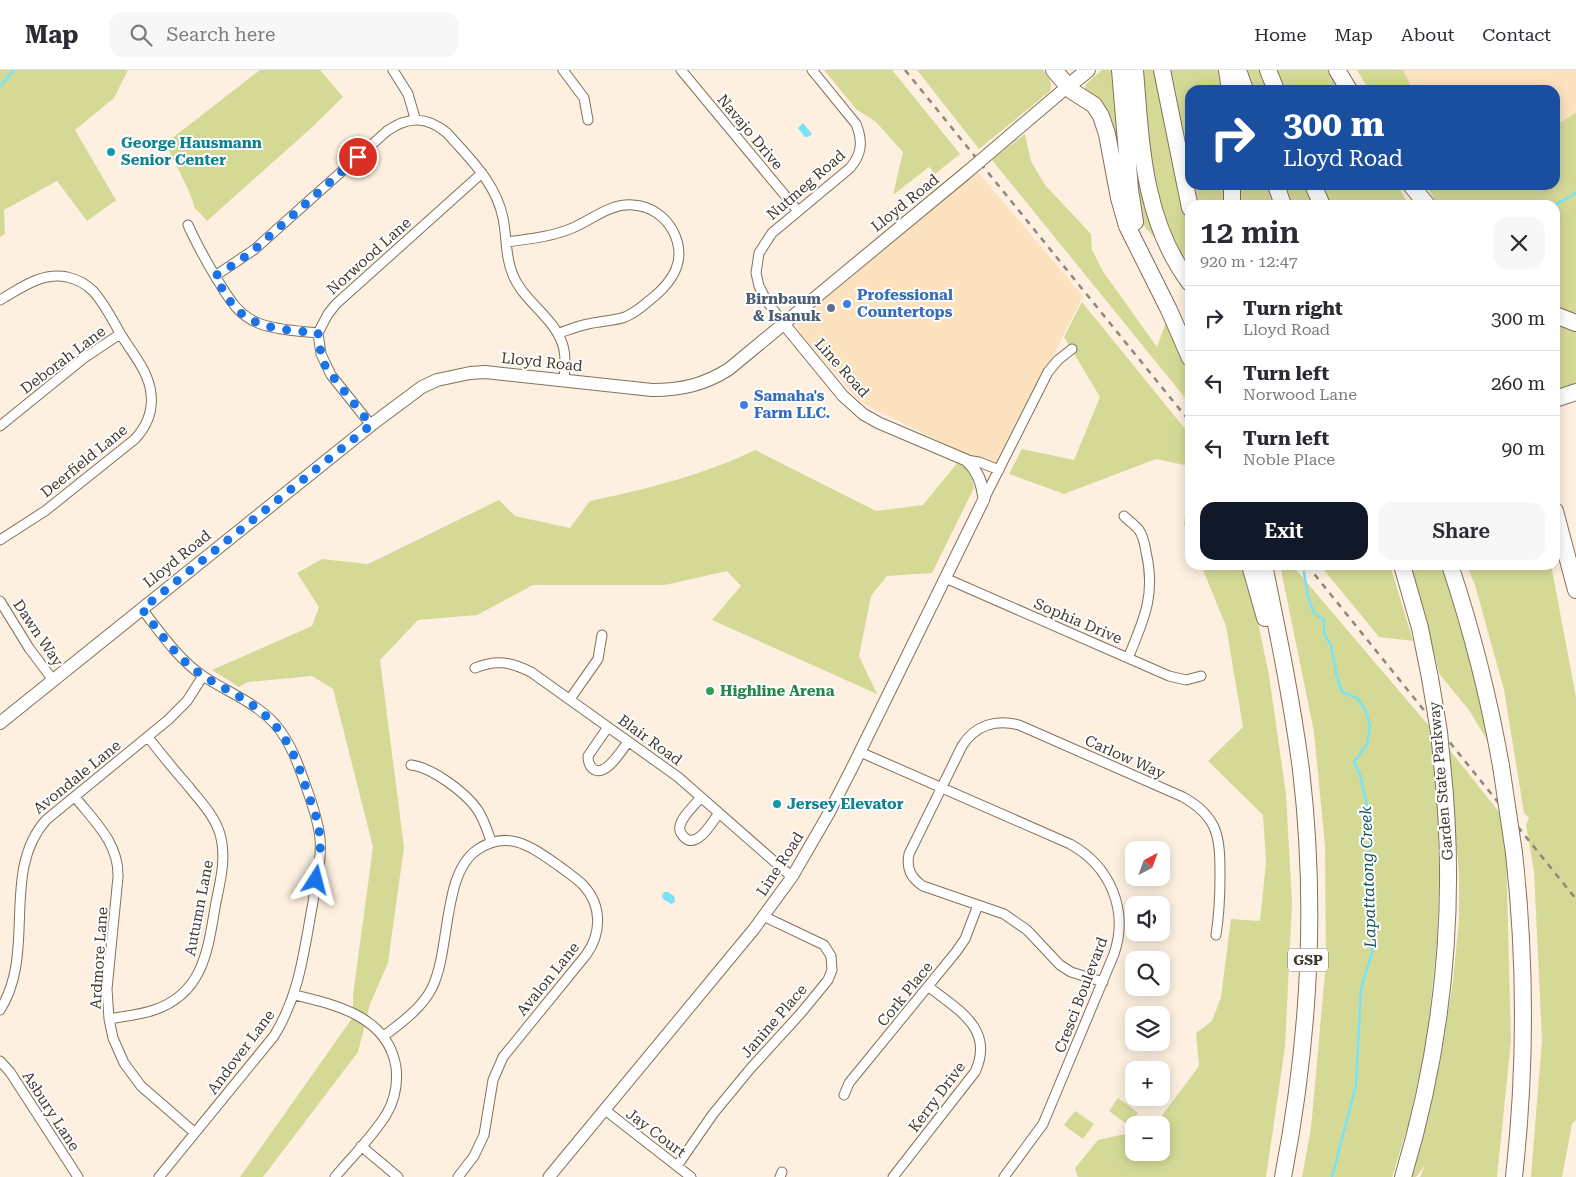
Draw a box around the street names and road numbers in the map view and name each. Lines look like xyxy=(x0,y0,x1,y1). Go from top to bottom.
street label: Navajo Drive xyxy=(713,91,787,173)
street label: Nutmeg Road xyxy=(763,146,849,224)
street label: Lloyd Road xyxy=(868,170,943,236)
street label: Norwood Lane xyxy=(323,214,415,298)
street label: Deborah Lane xyxy=(17,322,109,398)
street label: Line Road xyxy=(811,335,873,401)
street label: Lloyd Road xyxy=(500,349,584,375)
street label: Deerfield Lane xyxy=(37,421,131,501)
street label: Lloyd Road xyxy=(140,526,215,592)
street label: Sophia Drive xyxy=(1031,594,1125,648)
street label: Dawn Way xyxy=(9,596,67,670)
street label: Garden State Parkway xyxy=(1425,701,1457,861)
street label: Blair Road xyxy=(615,711,686,769)
street label: Carlow Way xyxy=(1082,731,1168,783)
street label: Avondale Lane xyxy=(30,736,124,818)
street label: Line Road xyxy=(753,828,808,899)
street label: Autumn Lane xyxy=(181,859,217,957)
street label: Ardmore Lane xyxy=(86,906,112,1010)
street label: Cresci Boulevard xyxy=(1051,934,1112,1055)
street label: Avalon Lane xyxy=(513,939,583,1019)
road number: GSP xyxy=(1288,948,1328,972)
street label: Cork Place xyxy=(873,958,937,1030)
street label: Janine Place xyxy=(737,981,811,1061)
street label: Andover Lane xyxy=(203,1006,279,1098)
street label: Kerry Drive xyxy=(905,1058,969,1136)
street label: Asbury Lane xyxy=(19,1068,83,1154)
street label: Jay Court xyxy=(623,1105,690,1161)

